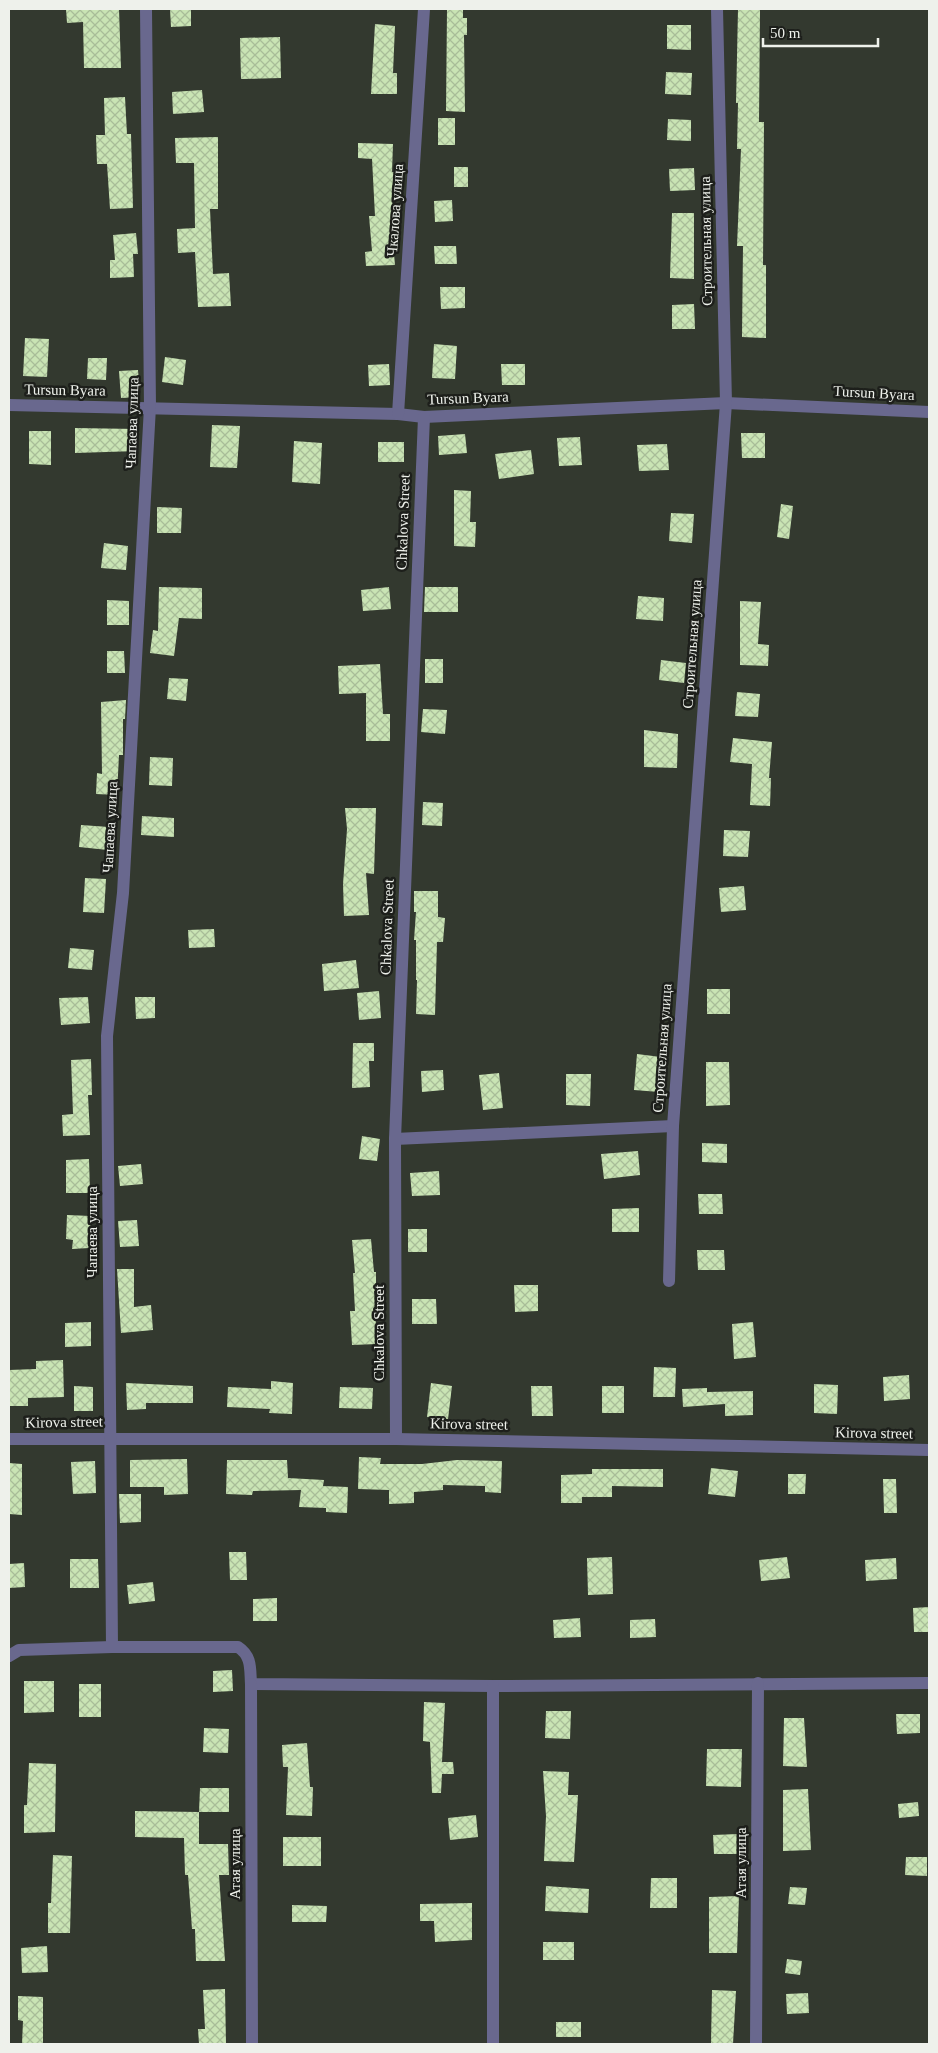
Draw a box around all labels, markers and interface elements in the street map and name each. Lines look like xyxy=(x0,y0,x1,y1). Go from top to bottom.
scale bar xyxy=(763,15,878,47)
text: 50 m xyxy=(770,25,801,41)
street label: Чкалова улица xyxy=(384,163,406,257)
street label: Строительная улица xyxy=(697,176,715,306)
street label: Чапаева улица xyxy=(122,376,142,469)
street label: Tursun Byara xyxy=(24,381,106,399)
street label: Tursun Byara xyxy=(833,383,915,403)
street label: Tursun Byara xyxy=(427,389,509,407)
street label: Chkalova Street xyxy=(393,473,413,570)
street label: Строительная улица xyxy=(680,579,705,709)
street label: Чапаева улица xyxy=(100,780,120,873)
street label: Chkalova Street xyxy=(377,878,397,975)
street label: Строительная улица xyxy=(650,983,675,1113)
street label: Чапаева улица xyxy=(84,1186,100,1278)
street label: Chkalova Street xyxy=(371,1284,387,1381)
street label: Kirova street xyxy=(25,1413,104,1431)
street label: Kirova street xyxy=(430,1415,509,1433)
street label: Kirova street xyxy=(835,1424,914,1442)
street label: Атая улица xyxy=(733,1827,749,1899)
street label: Атая улица xyxy=(227,1828,243,1900)

